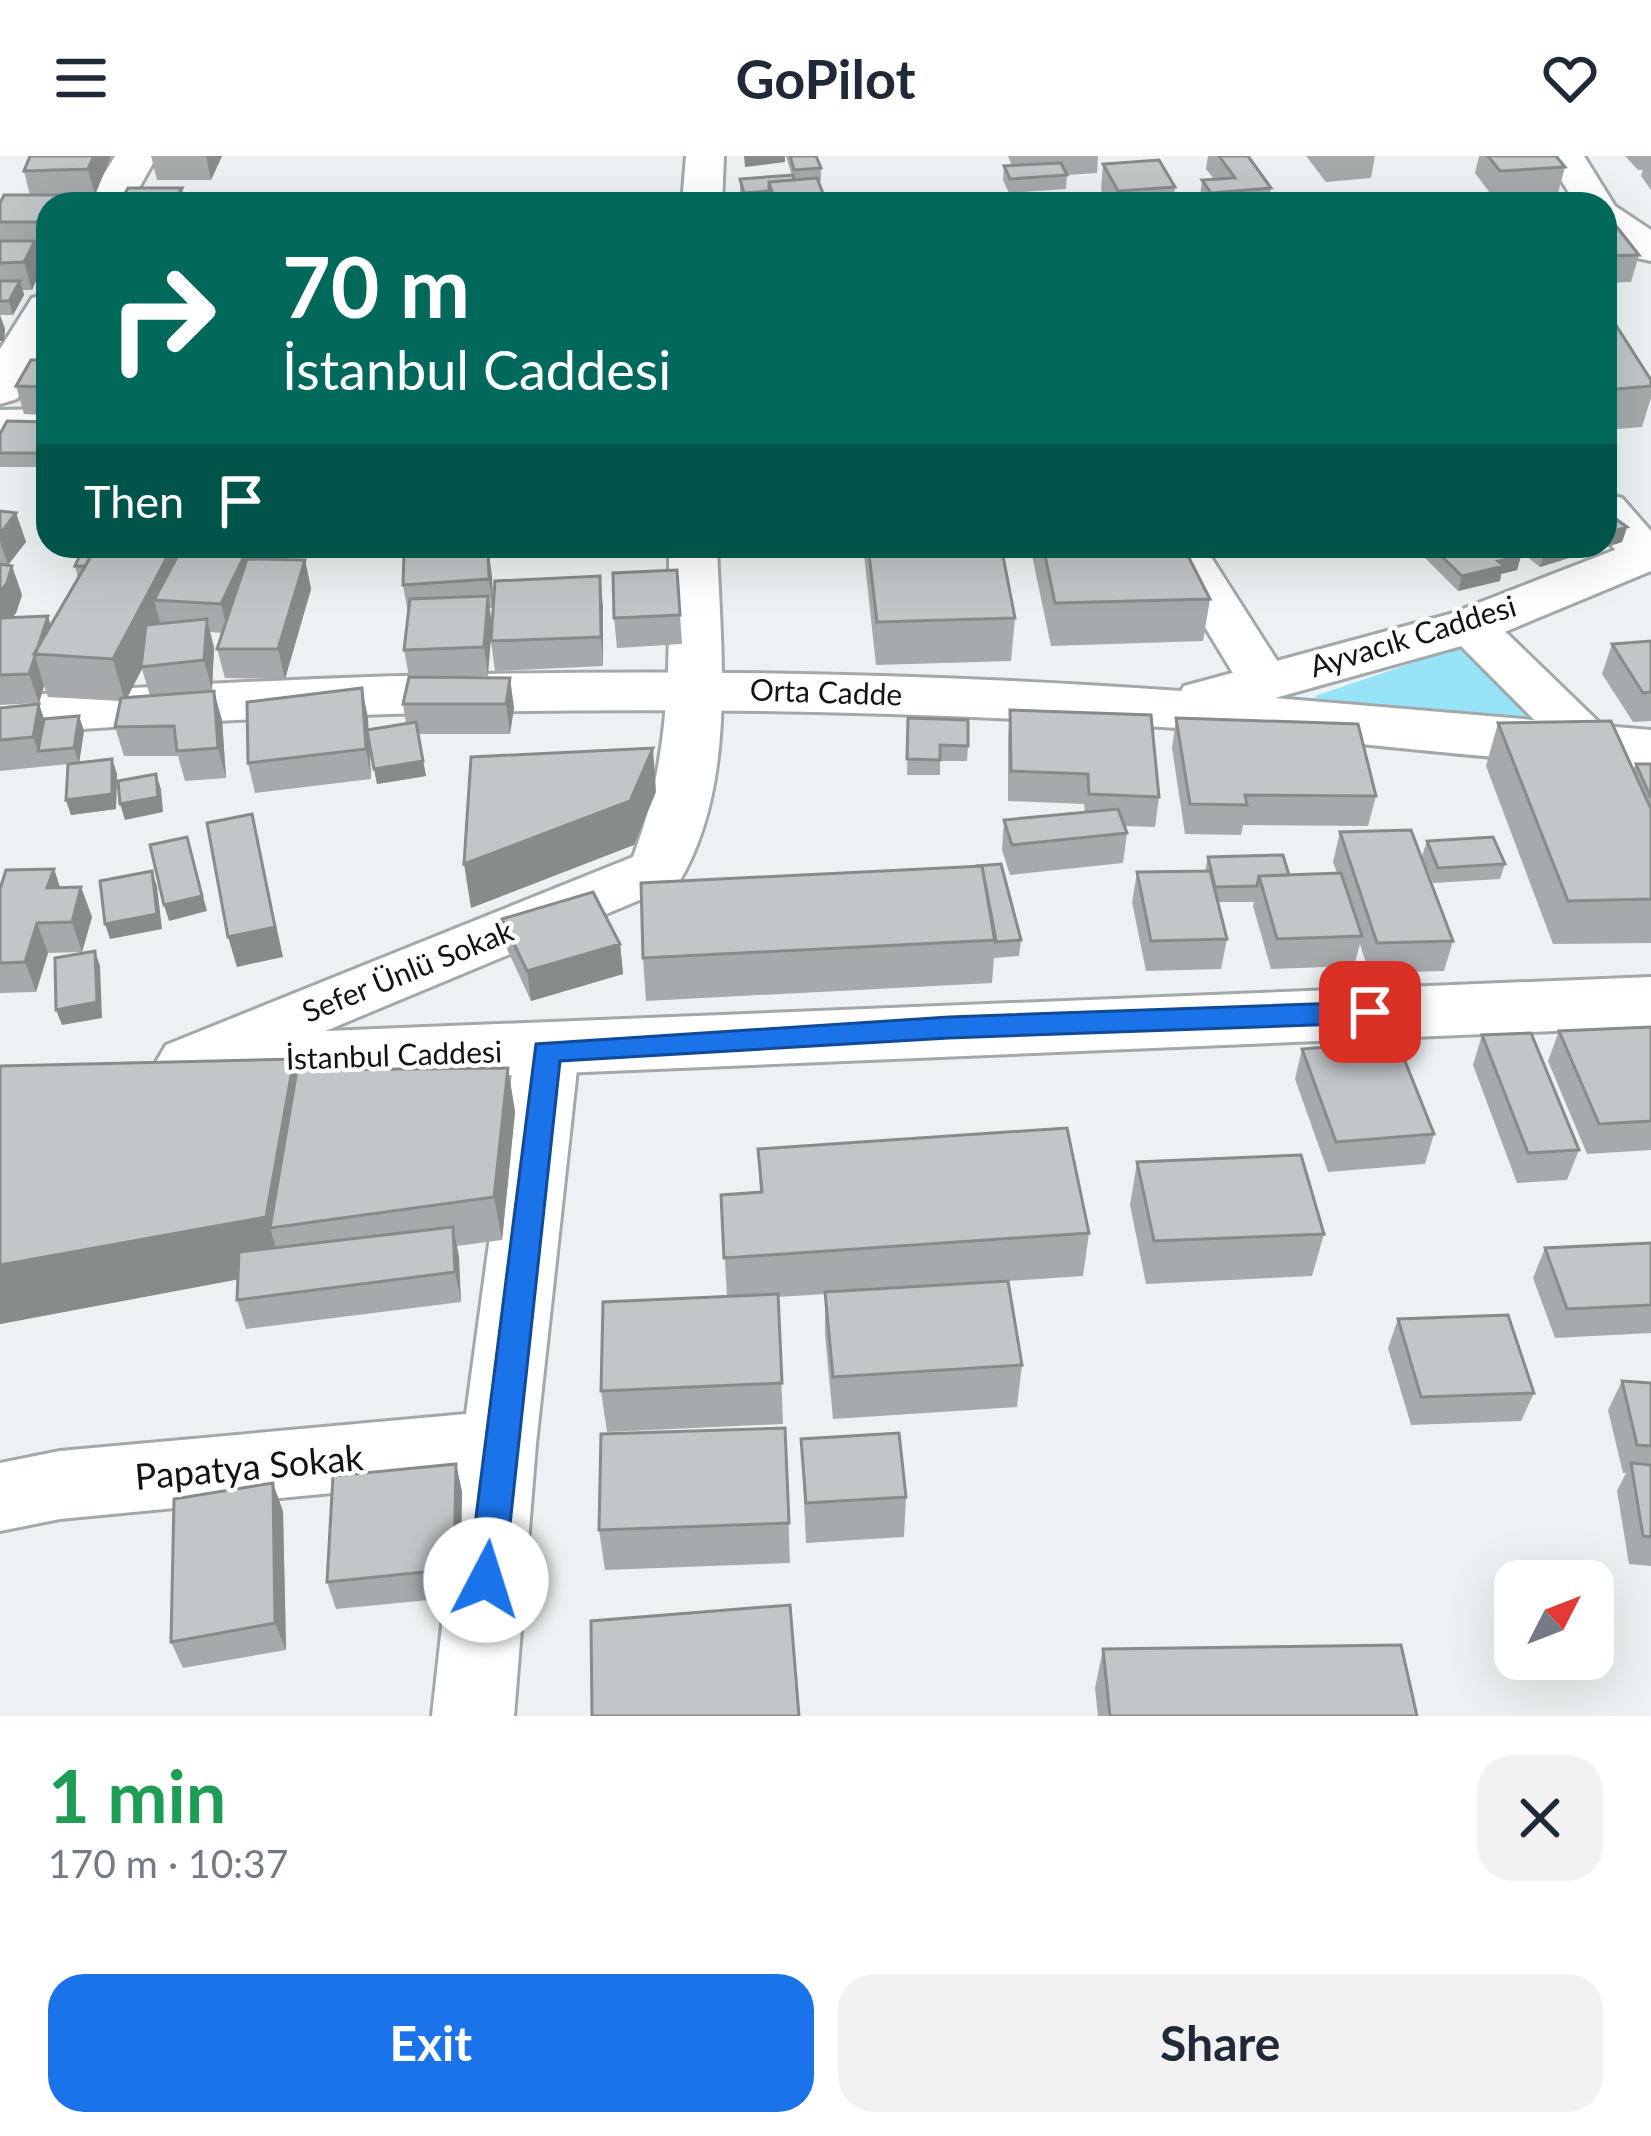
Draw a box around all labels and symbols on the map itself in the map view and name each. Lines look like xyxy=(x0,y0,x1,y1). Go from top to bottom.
street label: Ayvacık Caddesi xyxy=(1305,587,1520,684)
street label: Orta Cadde xyxy=(749,670,903,712)
street label: Sefer Ünlü Sokak xyxy=(297,911,519,1029)
pin xyxy=(1319,961,1421,1063)
street label: İstanbul Caddesi xyxy=(285,1032,503,1076)
street label: Papatya Sokak xyxy=(133,1434,366,1498)
position arrow xyxy=(423,1517,549,1643)
north arrow xyxy=(1494,1560,1614,1680)

